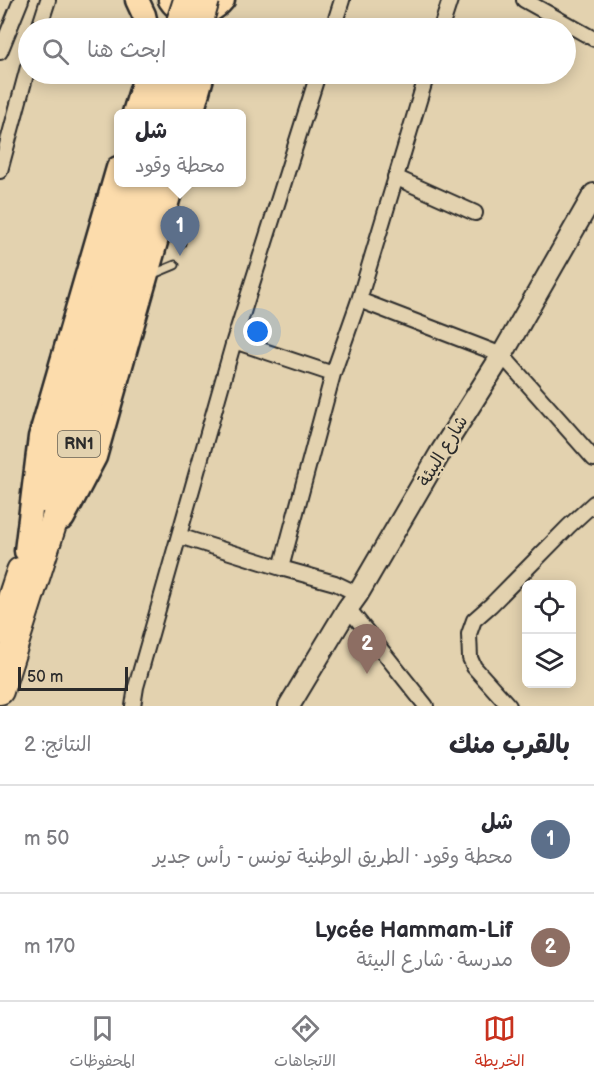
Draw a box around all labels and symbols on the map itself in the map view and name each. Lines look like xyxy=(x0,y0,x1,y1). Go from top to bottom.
pin: 1 xyxy=(160,206,200,256)
your location xyxy=(243,317,272,346)
street label: شارع البيئة xyxy=(414,412,473,491)
road number: RN1 xyxy=(58,431,100,457)
pin: 2 xyxy=(348,624,386,674)
scale bar xyxy=(18,664,128,692)

